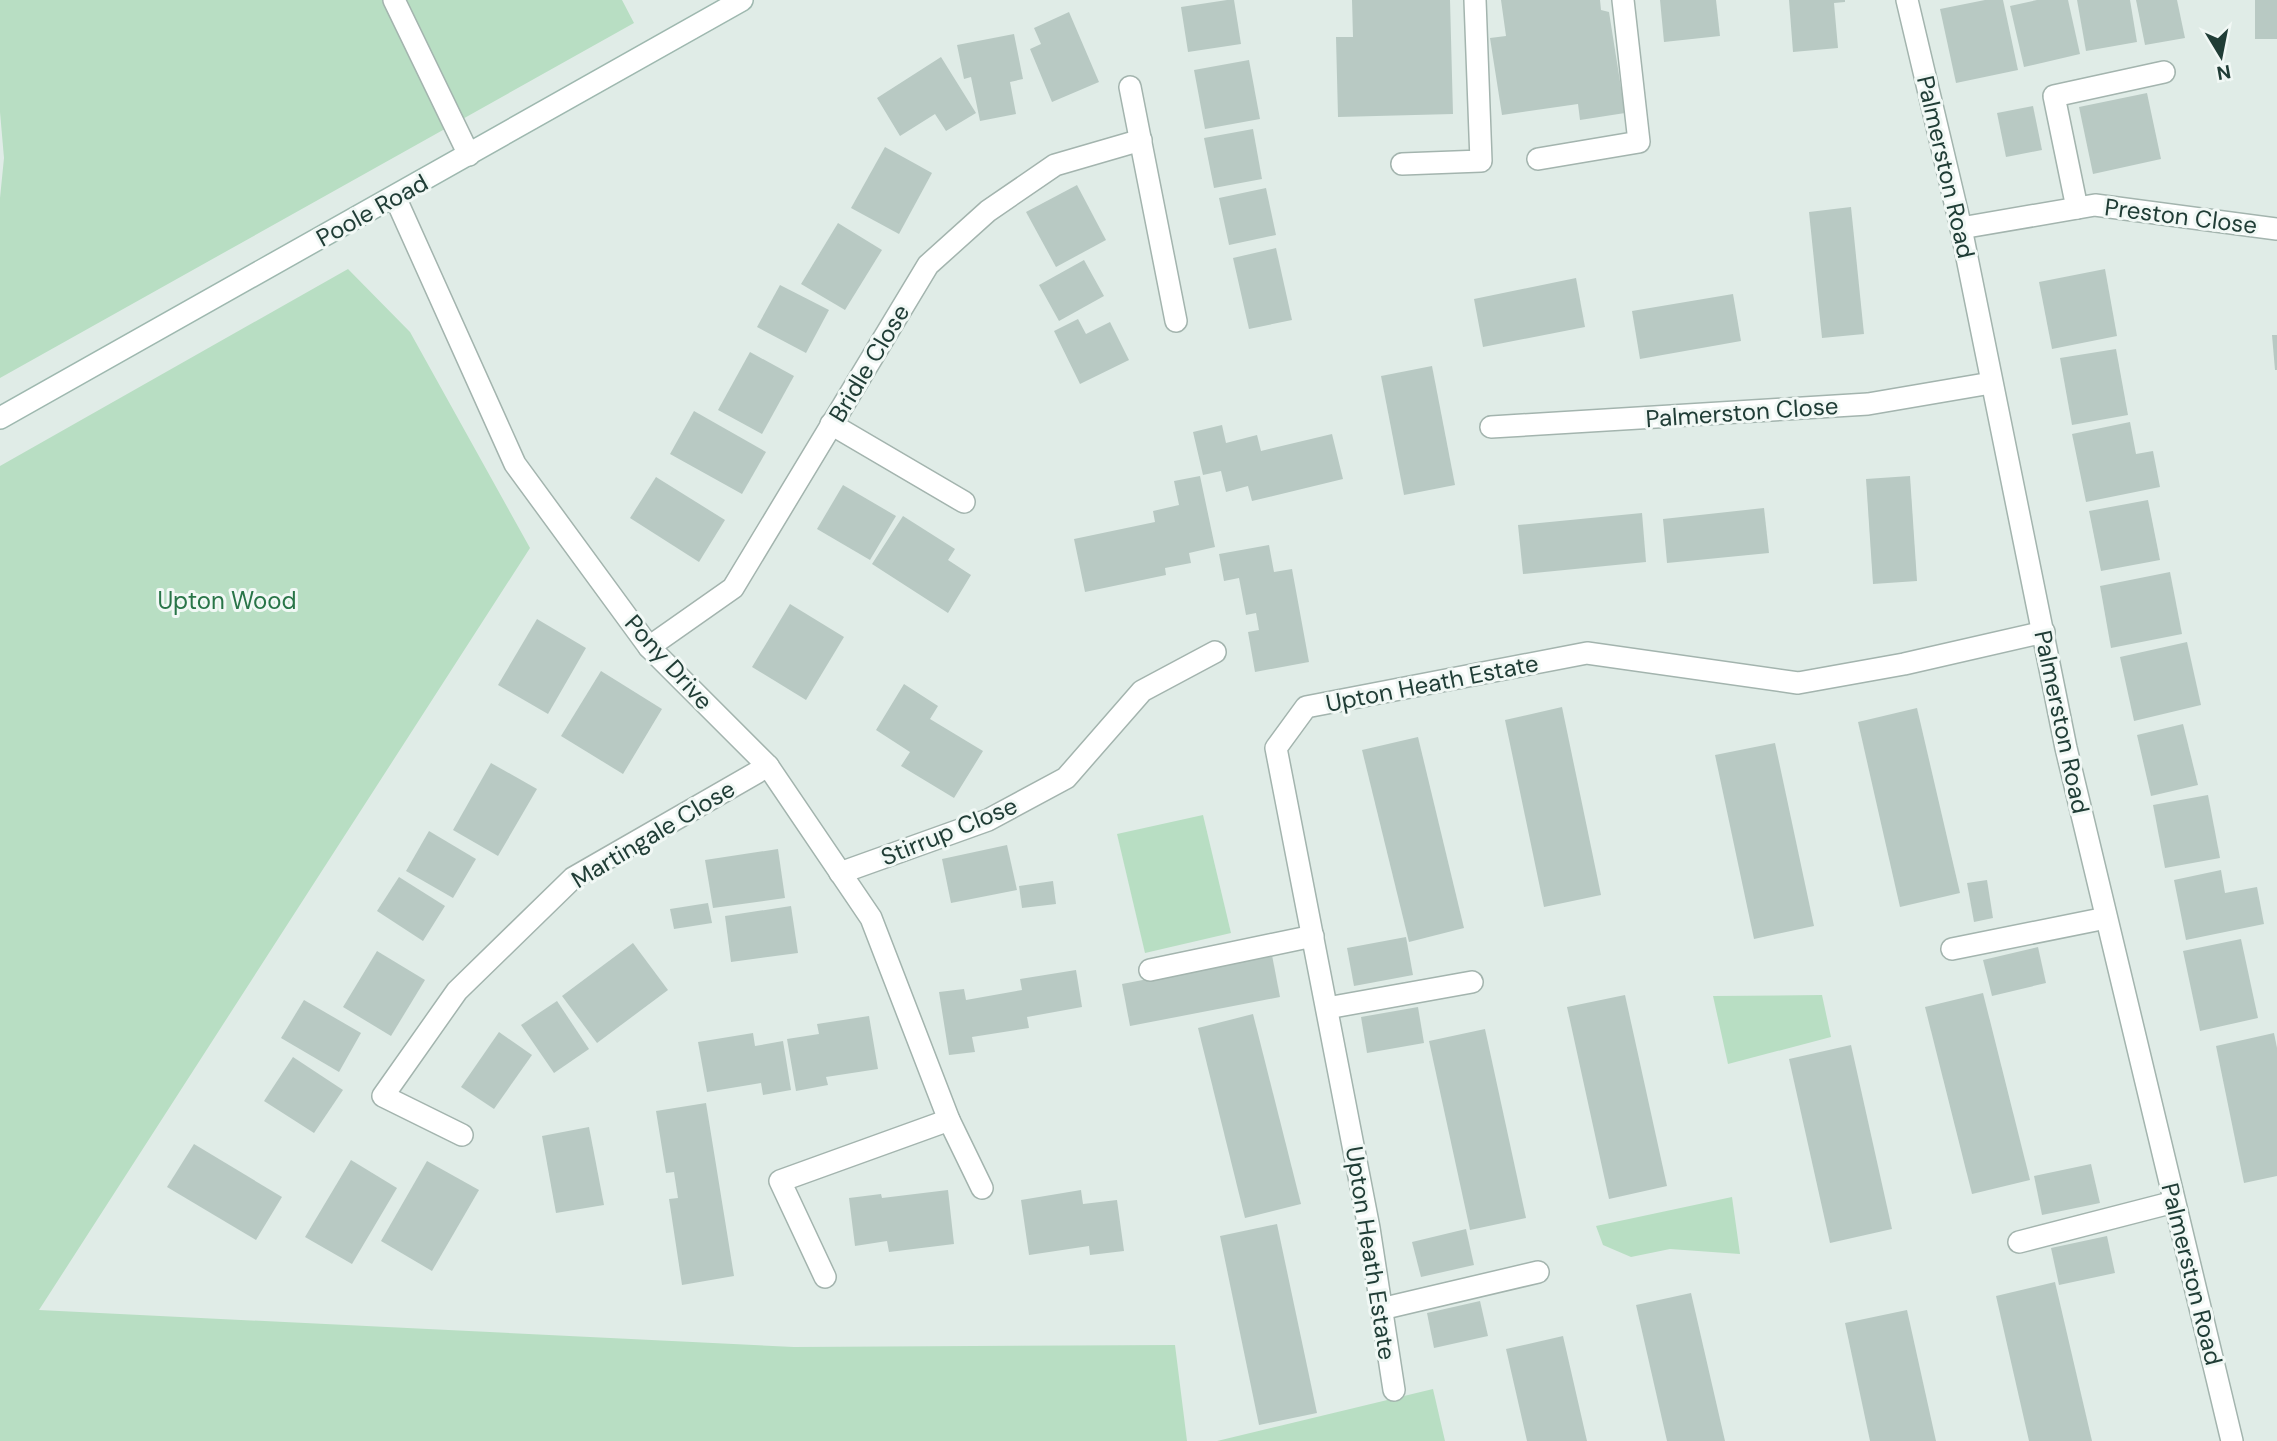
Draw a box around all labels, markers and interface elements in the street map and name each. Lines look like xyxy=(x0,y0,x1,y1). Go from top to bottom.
north arrow xyxy=(2186,21,2256,91)
text: N xyxy=(2215,59,2233,86)
street label: Palmerston Road xyxy=(1910,73,1982,261)
street label: Poole Road xyxy=(311,167,433,253)
street label: Preston Close xyxy=(2103,191,2259,241)
street label: Bridle Close xyxy=(822,298,916,428)
street label: Palmerston Close xyxy=(1645,390,1839,434)
park label: Upton Wood xyxy=(157,585,297,616)
street label: Pony Drive xyxy=(618,608,720,716)
street label: Palmerston Road xyxy=(2027,628,2097,816)
street label: Upton Heath Estate xyxy=(1323,647,1541,719)
street label: Martingale Close xyxy=(566,773,740,895)
street label: Stirrup Close xyxy=(876,790,1022,872)
street label: Upton Heath Estate xyxy=(1339,1144,1403,1362)
street label: Palmerston Road xyxy=(2154,1180,2230,1368)

